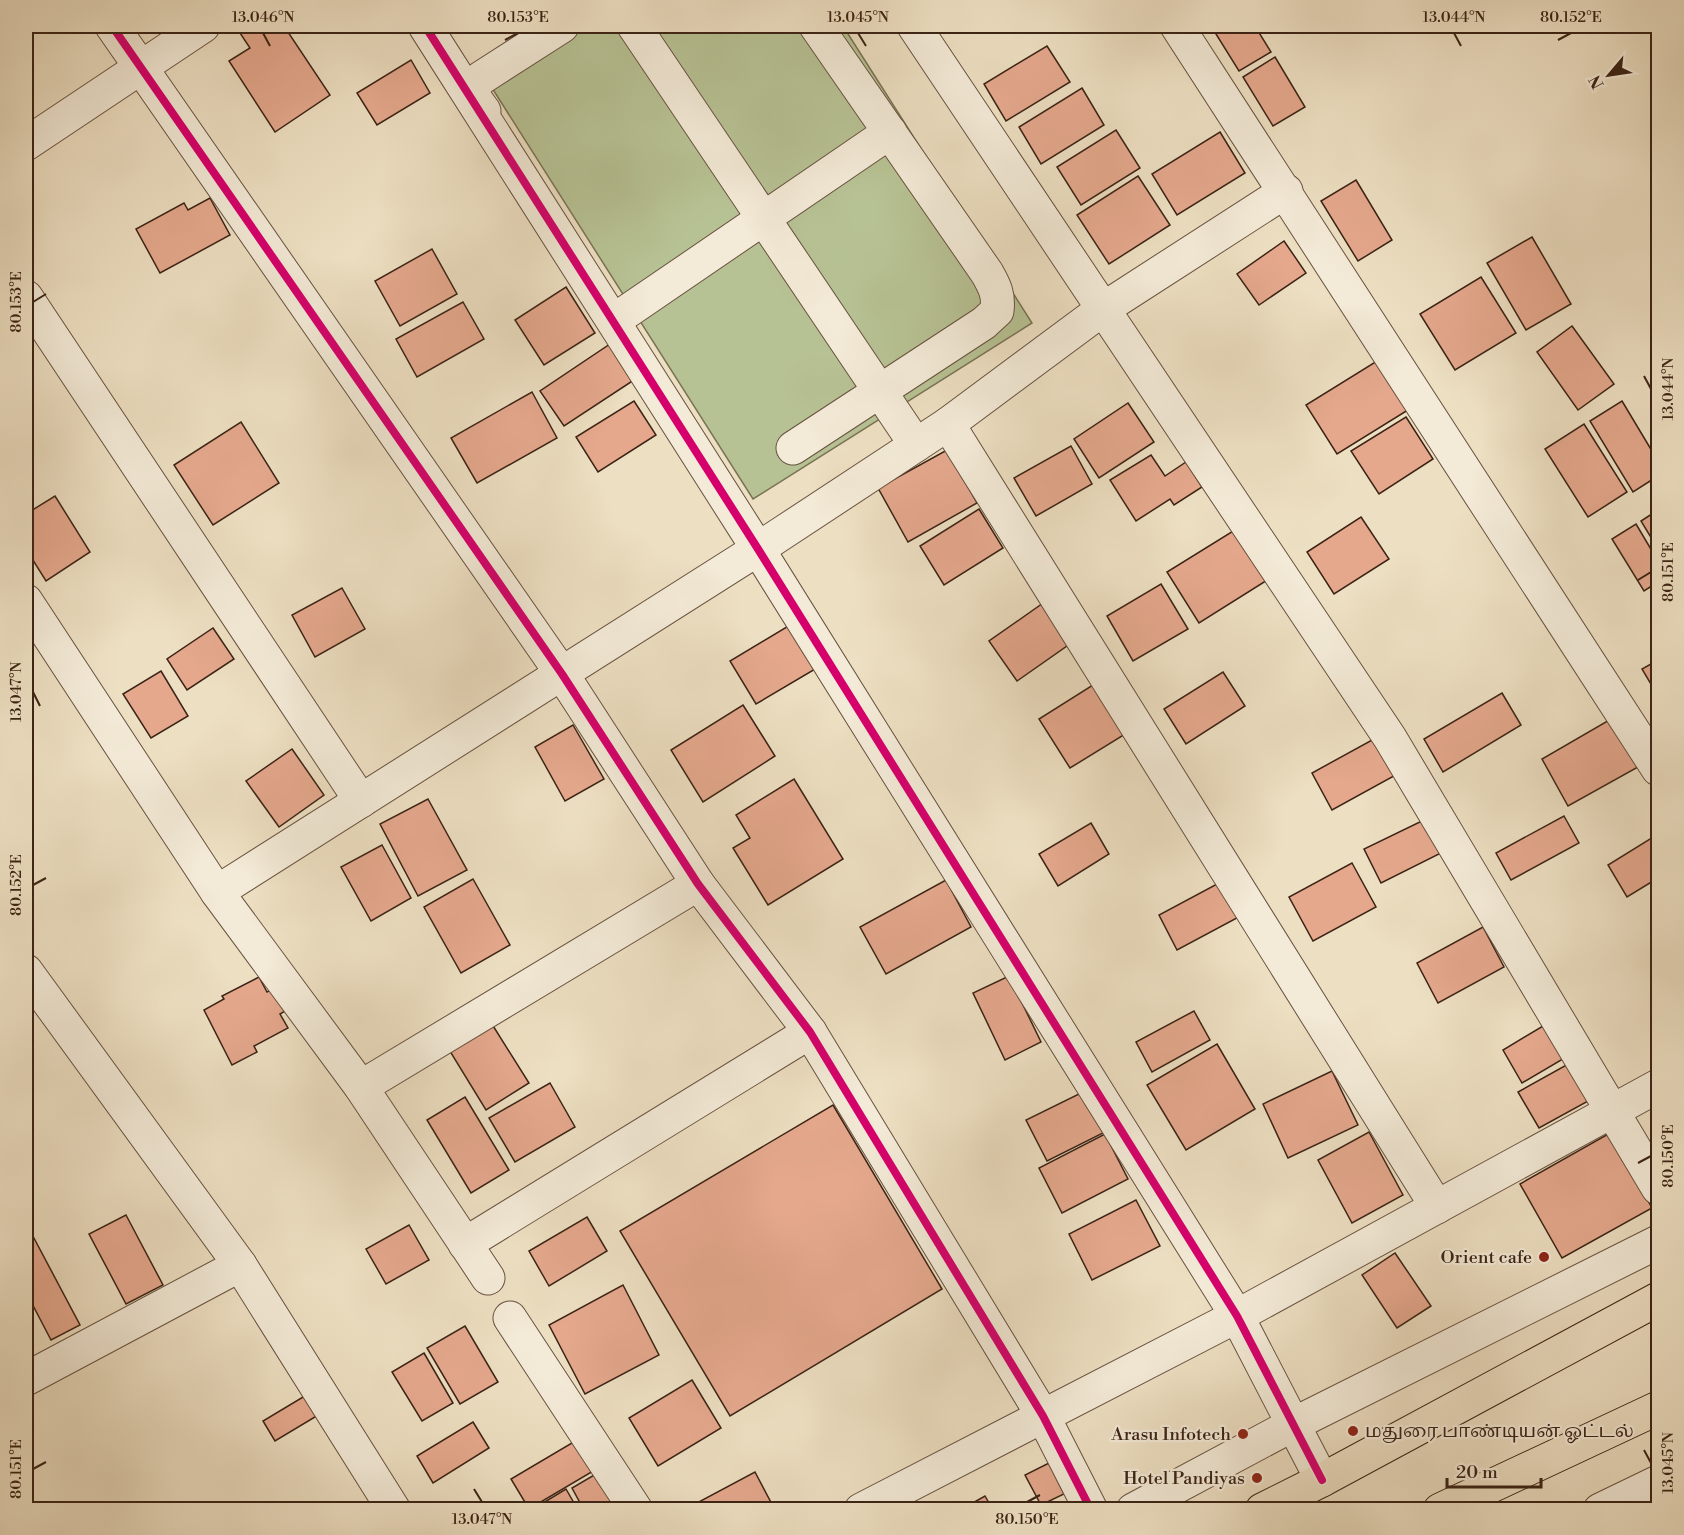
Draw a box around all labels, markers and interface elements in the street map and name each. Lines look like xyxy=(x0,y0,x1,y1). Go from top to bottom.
text: 13.046°N xyxy=(232,8,294,27)
text: 80.153°E xyxy=(487,8,549,27)
text: 13.045°N xyxy=(827,8,889,27)
text: 13.044°N xyxy=(1423,8,1485,27)
text: 80.152°E xyxy=(1540,8,1602,27)
north arrow xyxy=(1579,45,1639,105)
text: N xyxy=(1585,71,1609,92)
text: 80.153°E xyxy=(7,271,26,333)
text: 13.044°N xyxy=(1659,358,1678,420)
text: 80.151°E xyxy=(1659,542,1678,602)
text: 13.047°N xyxy=(7,662,26,722)
text: 80.152°E xyxy=(7,854,26,916)
text: 80.150°E xyxy=(1659,1124,1678,1188)
place label: Orient cafe xyxy=(1441,1246,1532,1269)
marker: Orient cafe xyxy=(1537,1250,1551,1264)
place label: மதுரை பாண்டியன் ஓட்டல் xyxy=(1365,1420,1634,1444)
place label: Arasu Infotech xyxy=(1110,1423,1231,1446)
marker: மதுரை பாண்டியன் ஓட்டல் xyxy=(1346,1424,1360,1438)
marker: Arasu Infotech xyxy=(1236,1427,1250,1441)
text: 13.045°N xyxy=(1659,1432,1678,1494)
text: 80.151°E xyxy=(7,1439,26,1499)
scale bar xyxy=(1447,1451,1542,1489)
text: 20 m xyxy=(1456,1461,1498,1484)
place label: Hotel Pandiyas xyxy=(1123,1467,1245,1490)
marker: Hotel Pandiyas xyxy=(1250,1471,1264,1485)
text: 13.047°N xyxy=(452,1510,512,1529)
text: 80.150°E xyxy=(995,1510,1059,1529)

